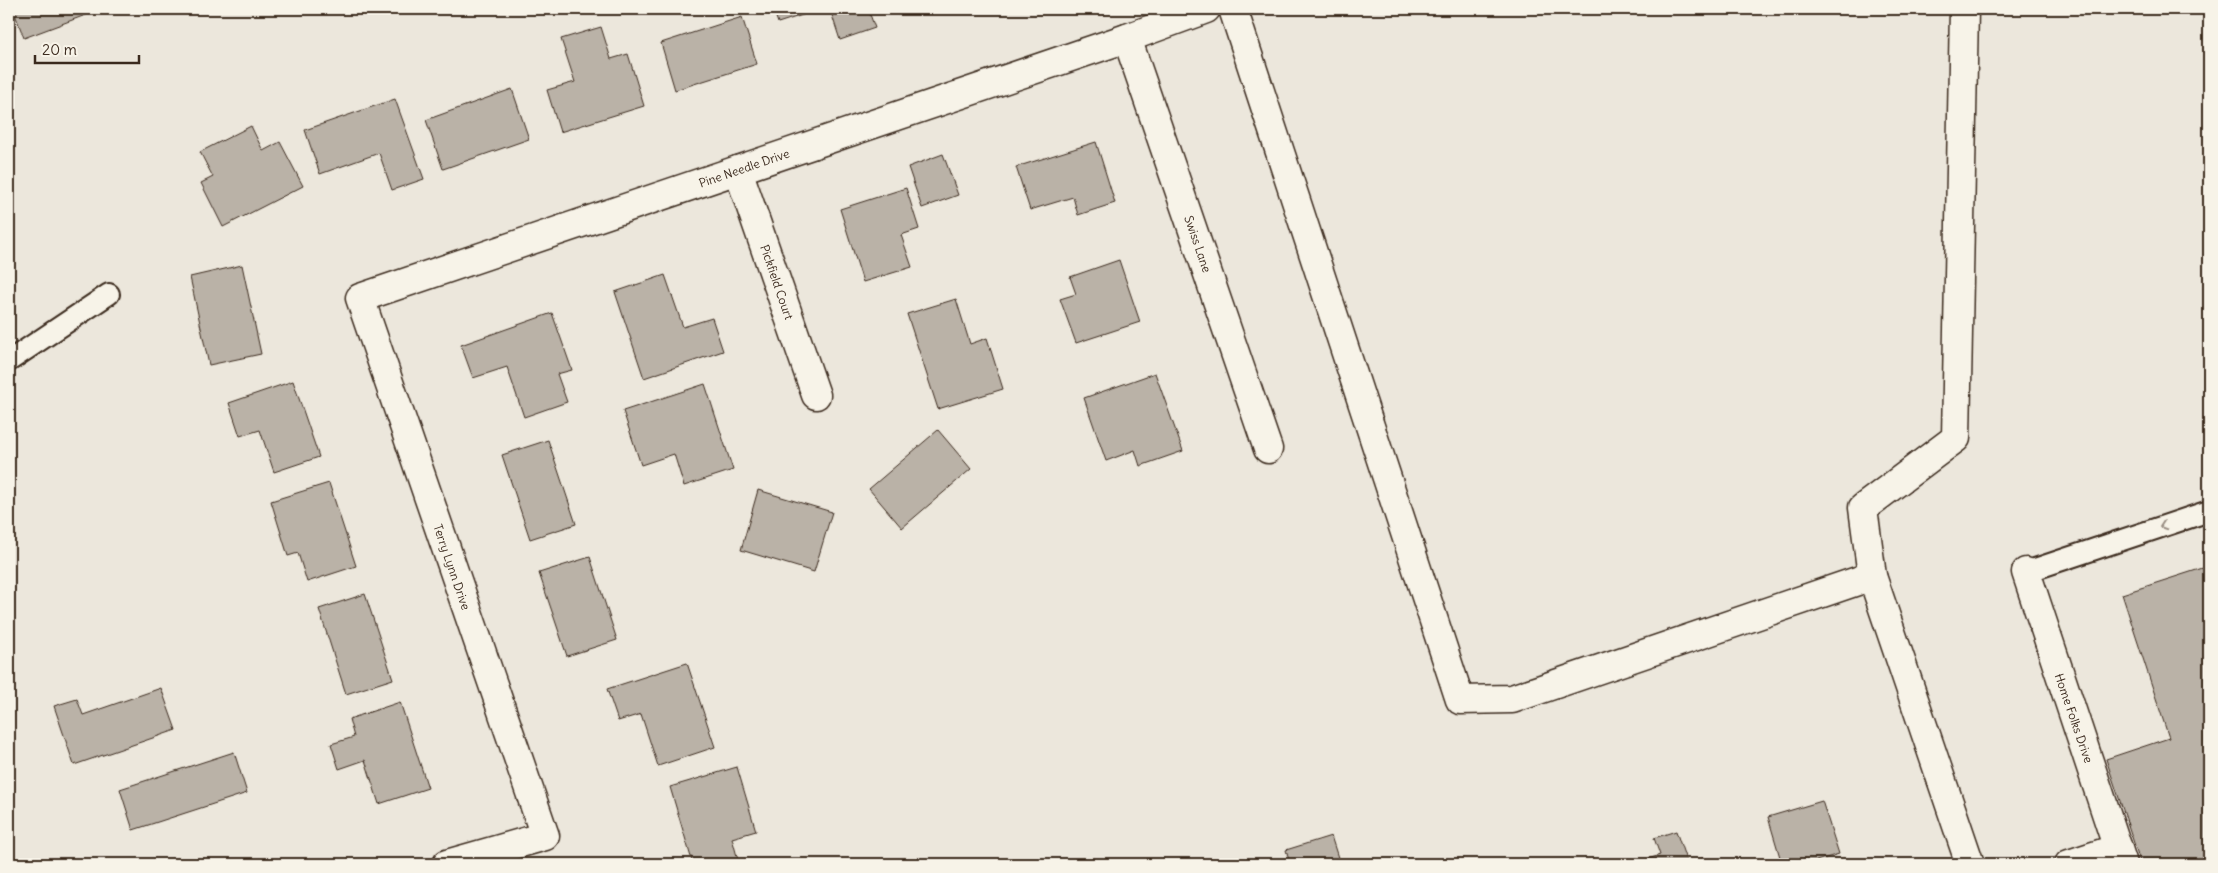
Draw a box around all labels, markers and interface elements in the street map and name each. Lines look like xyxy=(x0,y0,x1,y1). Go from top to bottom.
scale bar xyxy=(35,32,139,64)
text: 20 m xyxy=(42,40,77,59)
street label: Pine Needle Drive xyxy=(697,145,791,191)
street label: Swiss Lane xyxy=(1181,214,1215,274)
street label: Pickfield Court xyxy=(757,243,797,321)
one-way arrow xyxy=(2159,520,2168,530)
street label: Terry Lynn Drive xyxy=(430,522,474,612)
street label: Home Folks Drive xyxy=(2052,671,2096,765)

